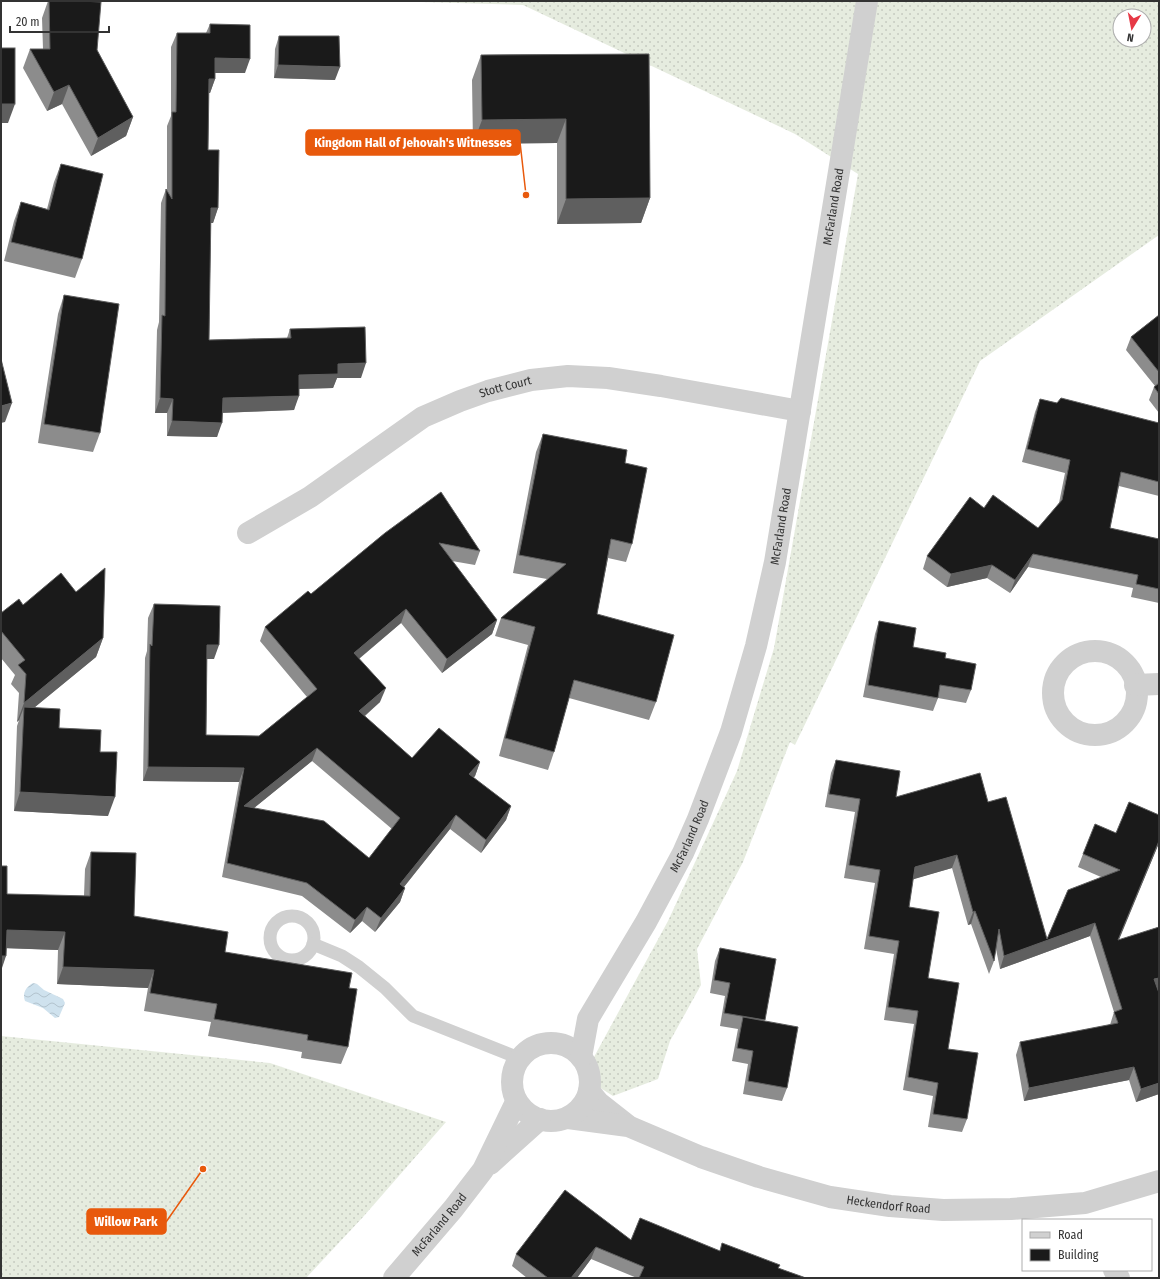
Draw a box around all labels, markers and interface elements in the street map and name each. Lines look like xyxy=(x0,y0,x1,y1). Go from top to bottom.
scale bar xyxy=(10,8,109,34)
north arrow xyxy=(1112,8,1152,48)
text: 20 m xyxy=(16,15,40,29)
text: N xyxy=(1126,30,1135,44)
callout: Kingdom Hall of Jehovah's Witnesses xyxy=(306,130,520,155)
text: Kingdom Hall of Jehovah's Witnesses xyxy=(314,135,512,150)
street label: McFarland Road xyxy=(820,167,846,246)
street label: Stott Court xyxy=(477,373,533,401)
street label: McFarland Road xyxy=(768,487,794,566)
street label: McFarland Road xyxy=(667,798,712,875)
street label: McFarland Road xyxy=(409,1190,470,1259)
street label: Heckendorf Road xyxy=(846,1193,931,1216)
callout: Willow Park xyxy=(87,1209,166,1234)
text: Willow Park xyxy=(94,1214,158,1229)
legend xyxy=(1022,1219,1152,1271)
text: Road xyxy=(1058,1228,1083,1242)
text: Building xyxy=(1058,1248,1099,1262)

